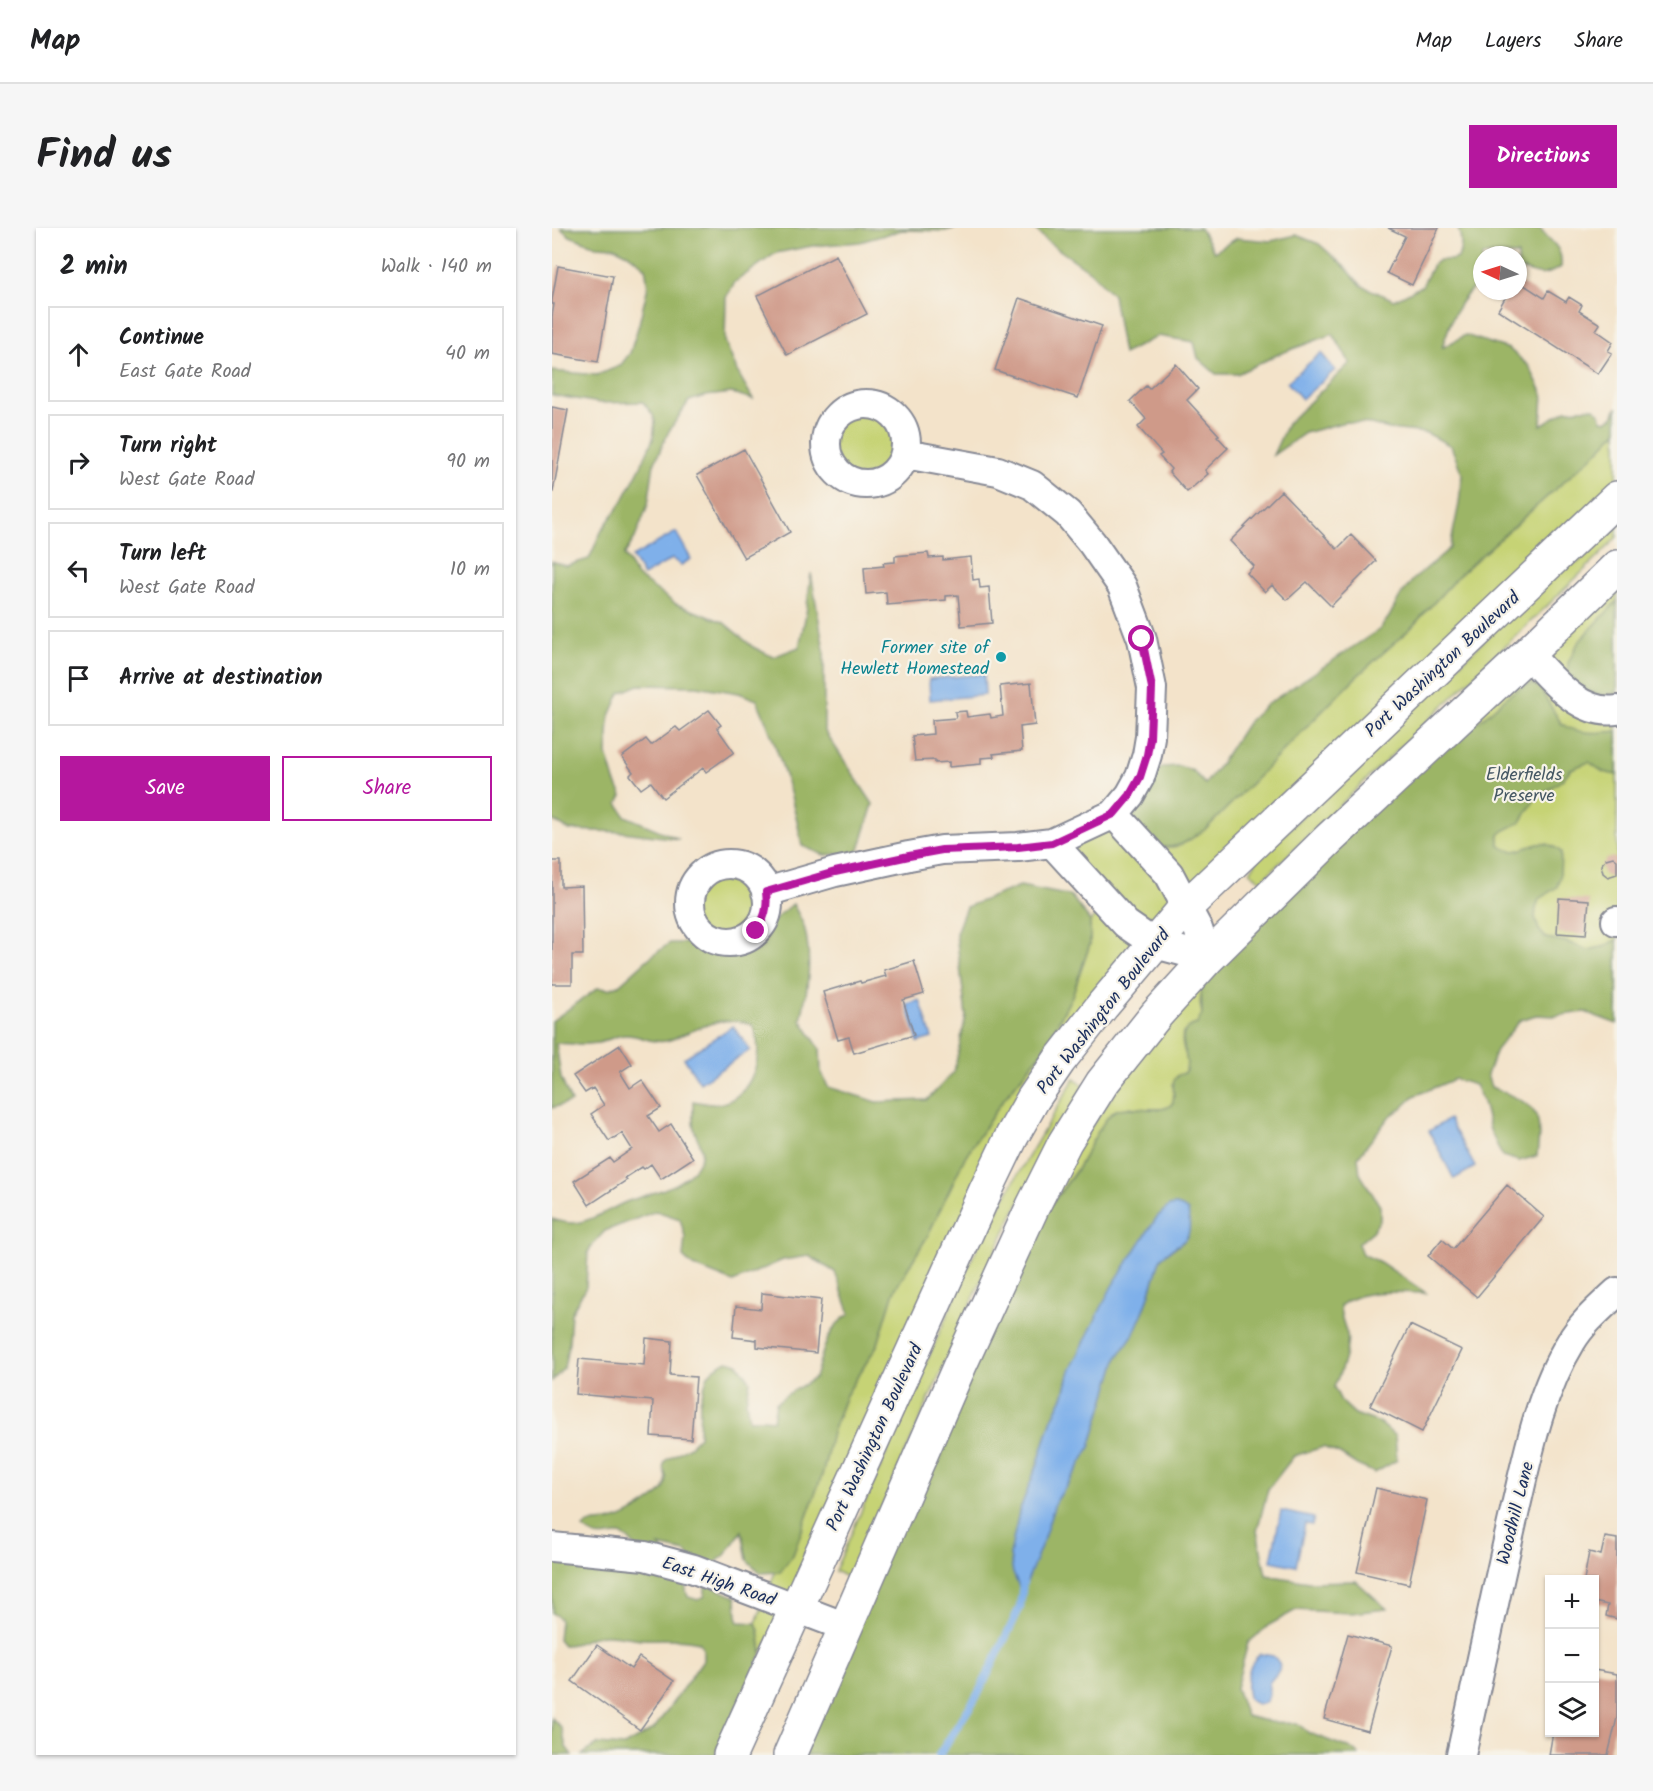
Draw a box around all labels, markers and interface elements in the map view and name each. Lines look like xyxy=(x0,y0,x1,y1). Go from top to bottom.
text: Map xyxy=(30,19,81,64)
text: Map xyxy=(1415,25,1452,58)
text: Layers xyxy=(1485,25,1541,58)
text: Share xyxy=(1574,25,1623,58)
text: Find us xyxy=(36,123,172,190)
button: Directions xyxy=(1469,125,1617,188)
text: 2 min xyxy=(60,246,128,288)
north arrow xyxy=(1473,246,1527,300)
text: Walk · 140 m xyxy=(381,251,492,283)
text: Continue xyxy=(119,321,204,356)
icon: ahead xyxy=(62,338,95,371)
text: 40 m xyxy=(445,338,490,370)
text: East Gate Road xyxy=(119,356,251,388)
text: Turn right xyxy=(119,429,217,464)
icon: right xyxy=(62,446,95,479)
text: 90 m xyxy=(446,446,490,478)
text: West Gate Road xyxy=(119,464,254,496)
text: Turn left xyxy=(119,537,206,572)
icon: left xyxy=(62,554,95,587)
text: 10 m xyxy=(450,554,490,586)
text: West Gate Road xyxy=(119,572,254,604)
street label: Port Washington Boulevard xyxy=(1359,584,1528,745)
route start xyxy=(1128,625,1154,651)
place label: Former site of Hewlett Homestead xyxy=(840,634,991,684)
marker: Former site of Hewlett Homestead xyxy=(994,650,1008,664)
text: Arrive at destination xyxy=(119,661,322,696)
icon: arrive xyxy=(62,662,95,695)
button: Save xyxy=(60,756,270,821)
button: Share xyxy=(282,756,492,821)
park label: Elderfields Preserve xyxy=(1486,761,1563,811)
route end xyxy=(742,917,768,943)
street label: Port Washington Boulevard xyxy=(1030,922,1179,1101)
street label: Port Washington Boulevard xyxy=(819,1338,932,1536)
street label: Woodhill Lane xyxy=(1490,1459,1543,1568)
street label: East High Road xyxy=(658,1549,780,1616)
map controls xyxy=(1545,1575,1599,1737)
button: + xyxy=(1545,1575,1599,1629)
button: − xyxy=(1545,1629,1599,1683)
button: layers xyxy=(1545,1683,1599,1737)

